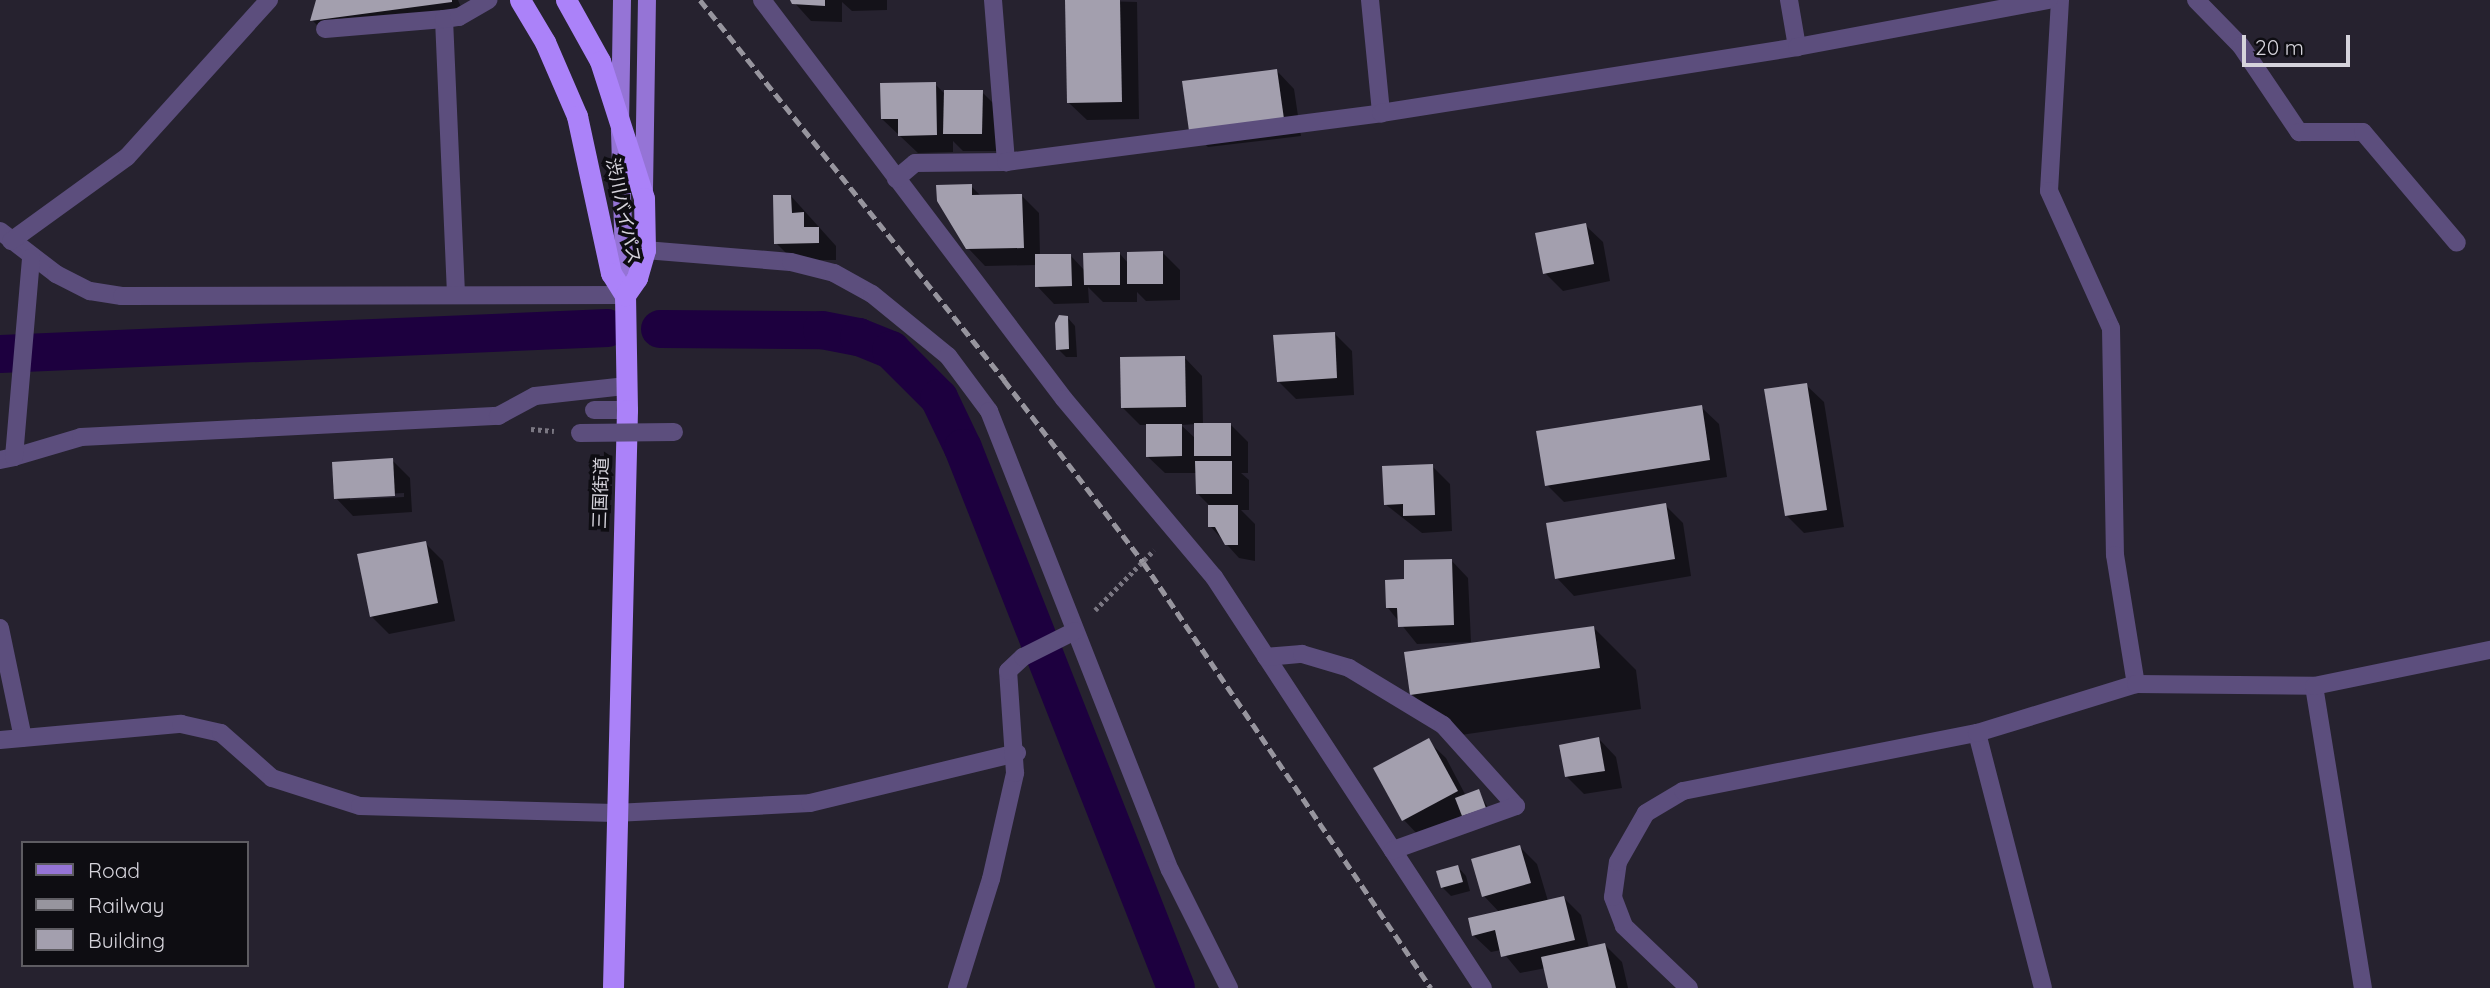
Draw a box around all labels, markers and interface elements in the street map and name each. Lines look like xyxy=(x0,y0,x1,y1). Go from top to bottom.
scale bar xyxy=(2245,21,2354,65)
text: 20 m xyxy=(2255,34,2304,60)
street label: 渋川バイパス xyxy=(601,156,645,266)
street label: 三国街道 xyxy=(589,457,613,529)
legend xyxy=(21,841,248,967)
text: Road xyxy=(88,857,140,883)
text: Railway xyxy=(88,892,164,918)
text: Building xyxy=(88,927,165,953)

